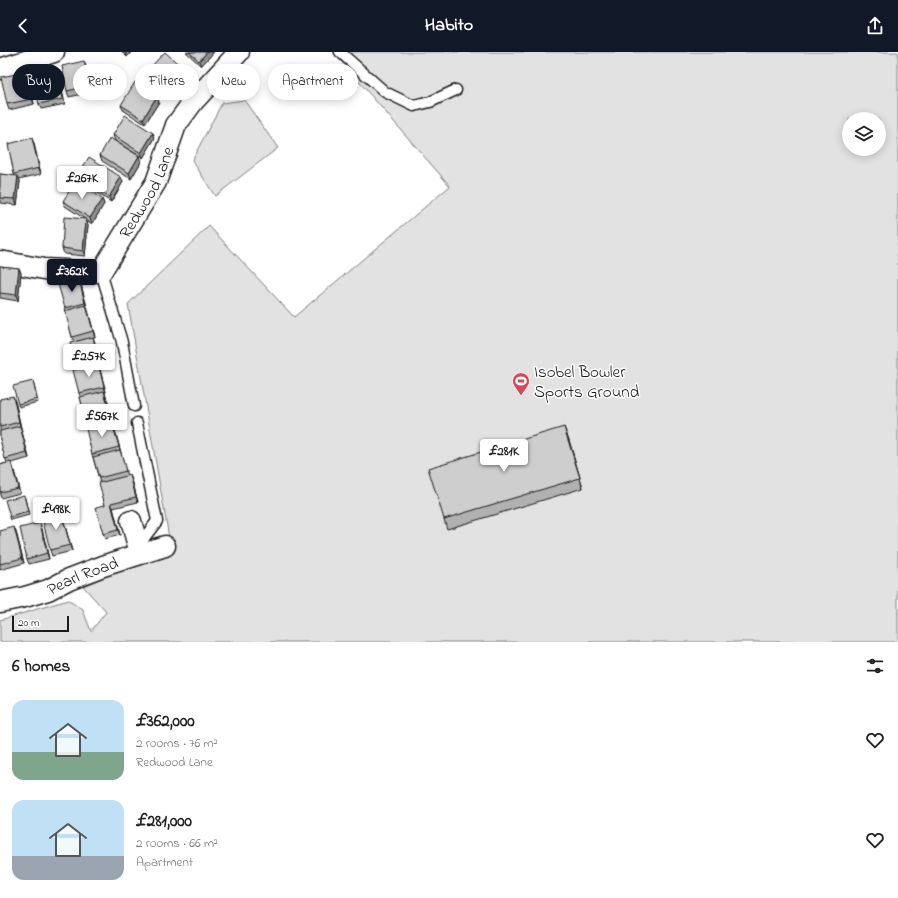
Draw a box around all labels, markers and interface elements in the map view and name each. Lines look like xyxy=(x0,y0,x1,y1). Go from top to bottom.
text: Habito xyxy=(425,13,473,39)
icon: back xyxy=(12,15,34,37)
icon: share xyxy=(864,15,886,37)
chip: Buy xyxy=(12,64,65,100)
chip: Rent xyxy=(73,64,127,100)
chip: Filters xyxy=(135,64,199,100)
chip: New xyxy=(207,64,260,100)
chip: Apartment xyxy=(268,64,358,100)
map controls xyxy=(842,112,886,156)
button: layers xyxy=(842,112,886,156)
street label: Redwood Lane xyxy=(113,143,182,244)
pin: £267K xyxy=(54,166,110,200)
text: £267K xyxy=(66,169,98,188)
pin: £362K xyxy=(44,259,100,293)
text: £362K xyxy=(56,262,88,281)
pin: £257K xyxy=(61,344,117,378)
text: £257K xyxy=(72,347,106,366)
place label: Isobel Bowler Sports Ground xyxy=(534,360,640,405)
sports icon: Isobel Bowler Sports Ground xyxy=(511,371,531,396)
pin: £567K xyxy=(74,404,130,438)
text: £567K xyxy=(85,407,119,426)
pin: £281K xyxy=(476,439,532,473)
text: £281K xyxy=(489,442,519,461)
pin: £498K xyxy=(28,497,84,531)
text: £498K xyxy=(42,500,70,519)
street label: Pearl Road xyxy=(43,551,122,602)
scale bar xyxy=(12,614,69,633)
text: 20 m xyxy=(18,615,40,631)
text: 6 homes xyxy=(12,654,70,679)
icon: filters xyxy=(864,655,886,677)
text: £362,000 xyxy=(136,709,195,734)
icon: home xyxy=(44,716,92,764)
icon: heart xyxy=(864,729,886,751)
text: 2 rooms · 76 m² xyxy=(136,734,218,753)
text: Redwood Lane xyxy=(136,753,213,772)
text: £281,000 xyxy=(136,809,192,834)
icon: home xyxy=(44,816,92,864)
icon: heart xyxy=(864,829,886,851)
text: 2 rooms · 66 m² xyxy=(136,834,218,853)
text: Apartment xyxy=(136,853,193,872)

